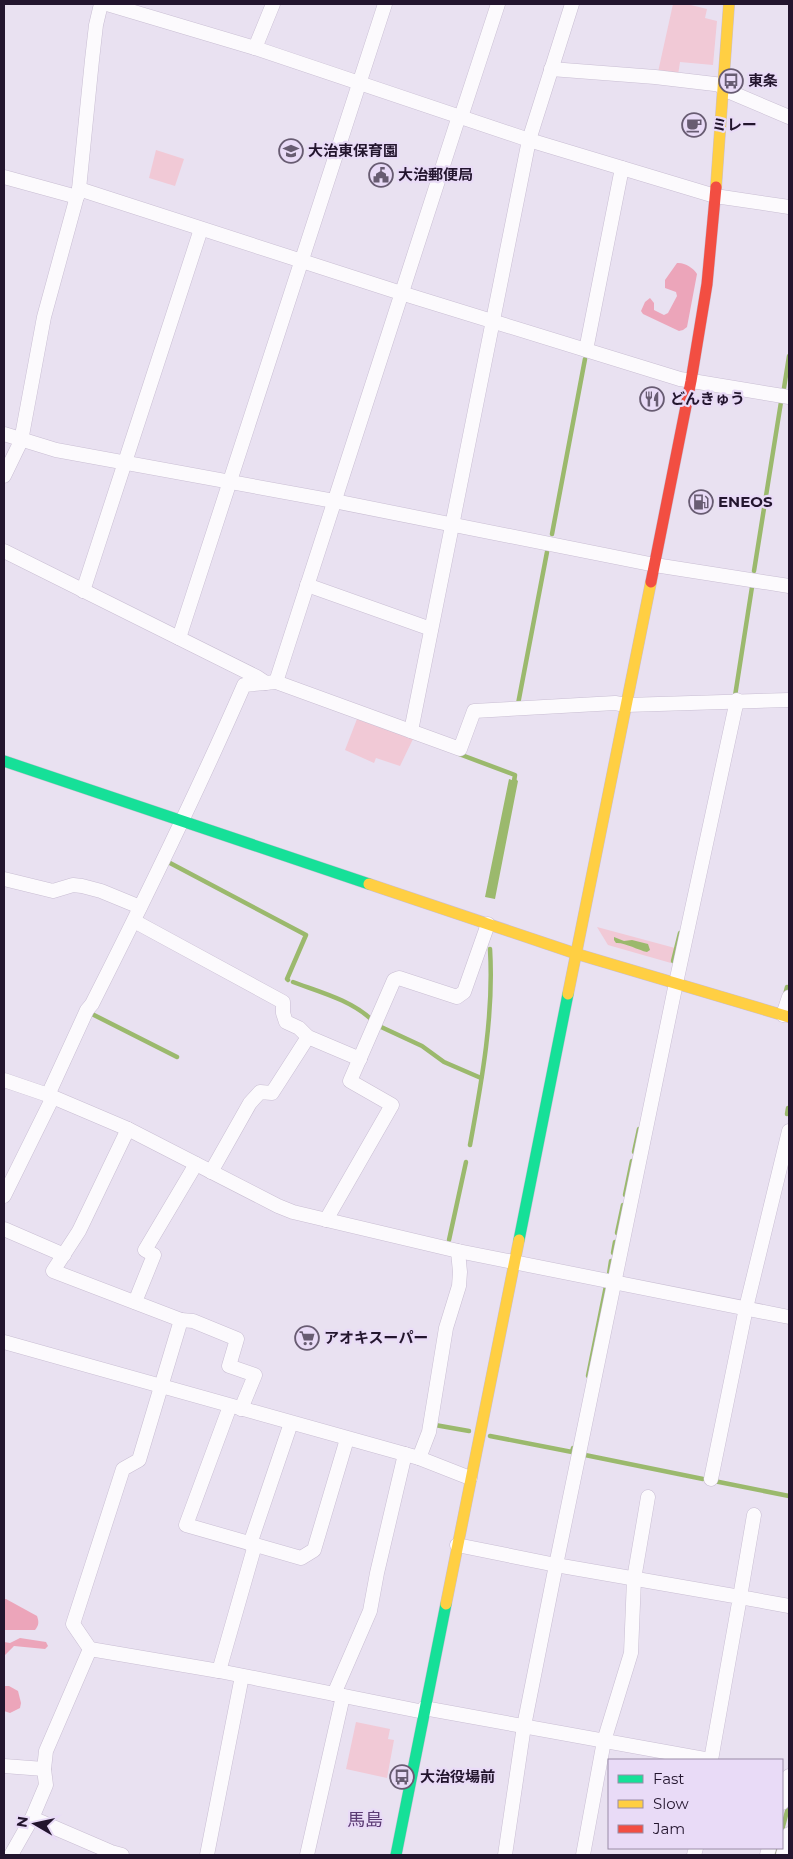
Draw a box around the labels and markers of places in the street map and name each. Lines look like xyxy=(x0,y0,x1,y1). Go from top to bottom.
bus stop icon: 東条 xyxy=(718,68,744,94)
place label: 東条 xyxy=(748,71,778,90)
cafe icon: ミレー xyxy=(681,112,707,138)
place label: ミレー xyxy=(712,115,757,134)
school or university icon: 大治東保育園 xyxy=(278,138,304,164)
place label: 大治東保育園 xyxy=(308,141,398,160)
public building icon: 大治郵便局 xyxy=(368,162,394,188)
place label: 大治郵便局 xyxy=(398,165,473,184)
restaurant icon: どんきゅう xyxy=(639,386,665,412)
place label: どんきゅう xyxy=(670,389,745,408)
fuel station icon: ENEOS xyxy=(688,489,714,515)
place label: ENEOS xyxy=(718,492,773,511)
supermarket icon: アオキスーパー xyxy=(294,1325,320,1351)
place label: アオキスーパー xyxy=(324,1328,428,1347)
bus stop icon: 大治役場前 xyxy=(389,1764,415,1790)
place label: 大治役場前 xyxy=(420,1767,495,1786)

